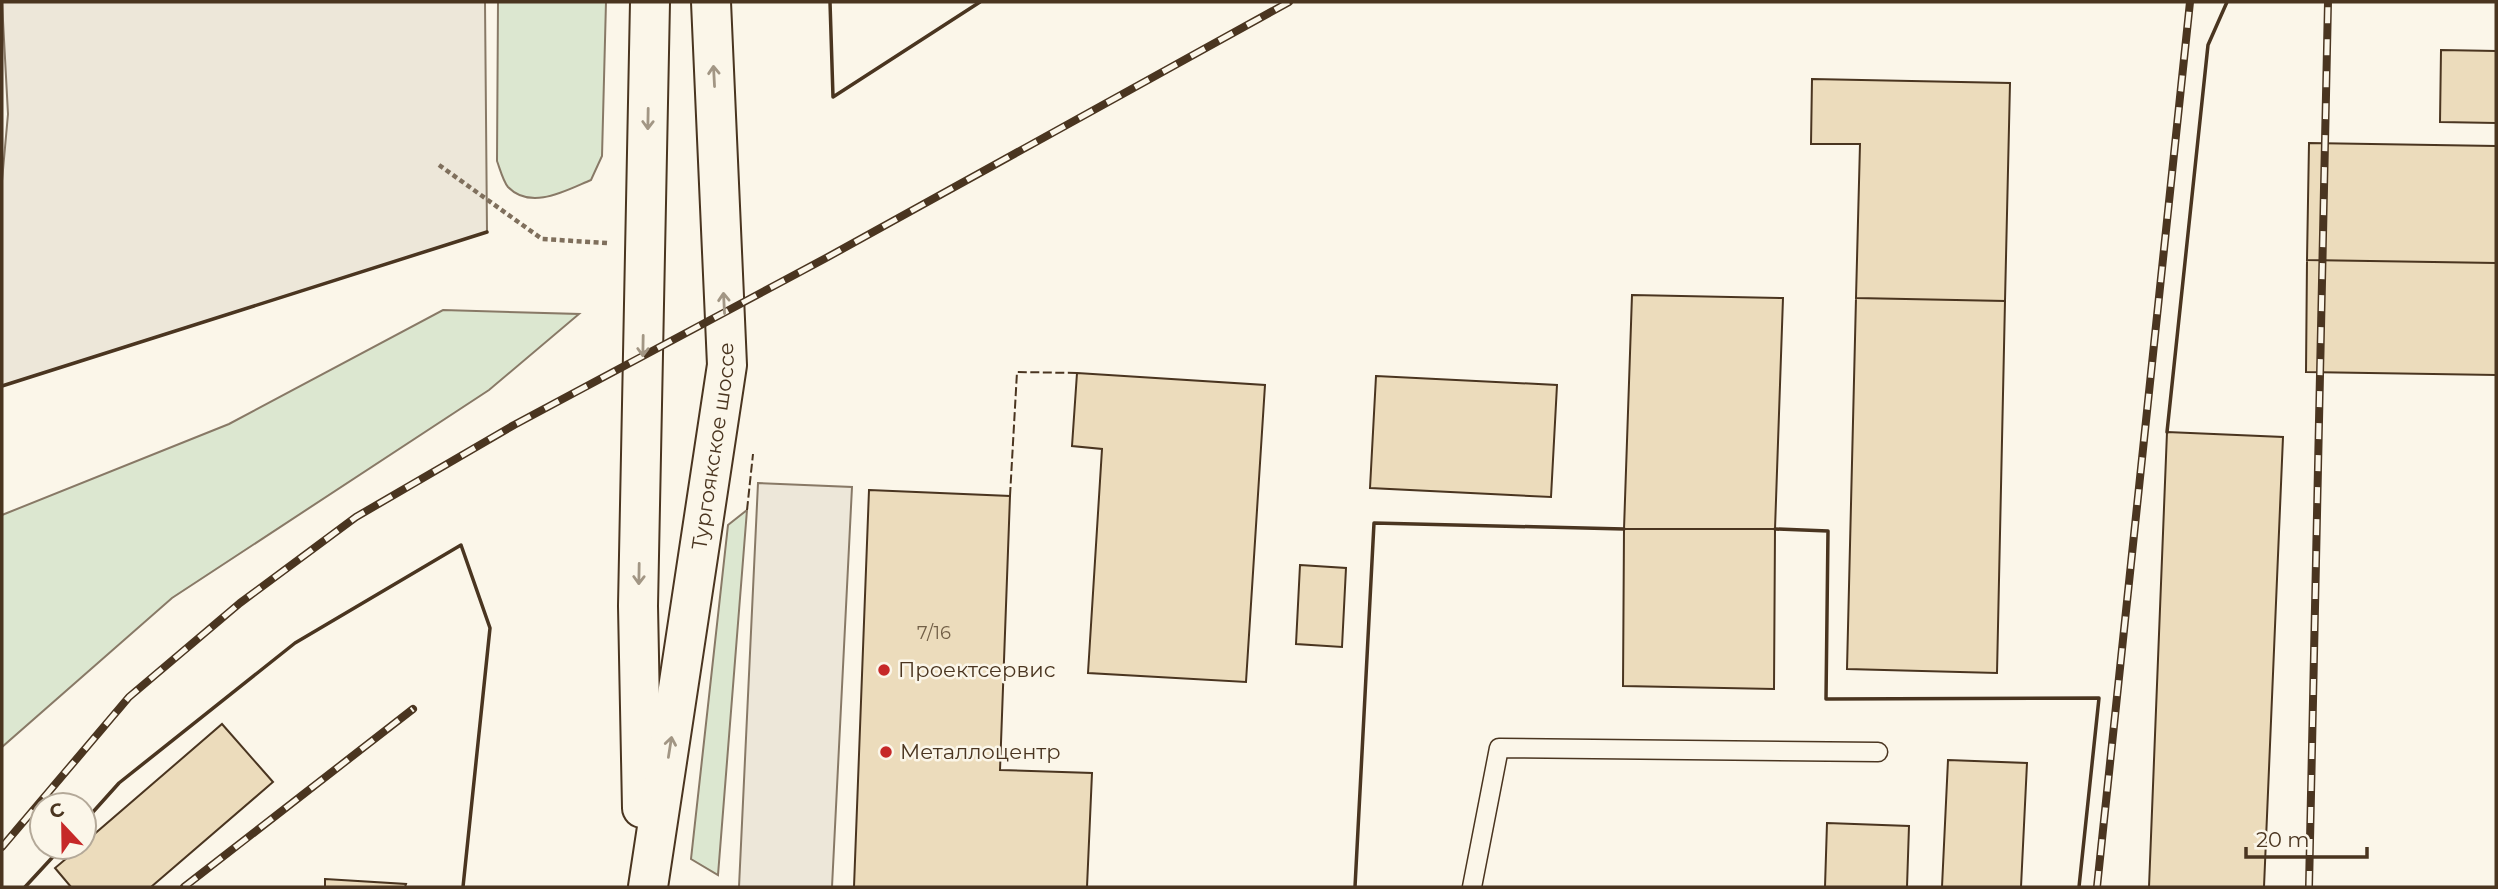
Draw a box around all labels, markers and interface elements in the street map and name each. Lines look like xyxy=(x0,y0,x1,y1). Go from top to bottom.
one-way arrow xyxy=(707,65,720,88)
one-way arrow xyxy=(641,107,655,130)
one-way arrow xyxy=(718,292,731,315)
one-way arrow xyxy=(637,335,650,358)
street label: Тургоякское шоссе xyxy=(686,342,739,551)
one-way arrow xyxy=(632,562,645,585)
house number: 7/16 xyxy=(917,622,951,644)
place label: Проектсервис xyxy=(898,657,1056,682)
marker: Проектсервис xyxy=(876,662,892,678)
one-way arrow xyxy=(663,736,676,759)
place label: Металлоцентр xyxy=(900,739,1061,764)
marker: Металлоцентр xyxy=(878,744,894,760)
north arrow xyxy=(28,791,98,861)
text: С xyxy=(46,797,68,824)
scale bar xyxy=(2246,816,2367,860)
text: 20 m xyxy=(2256,827,2310,852)

